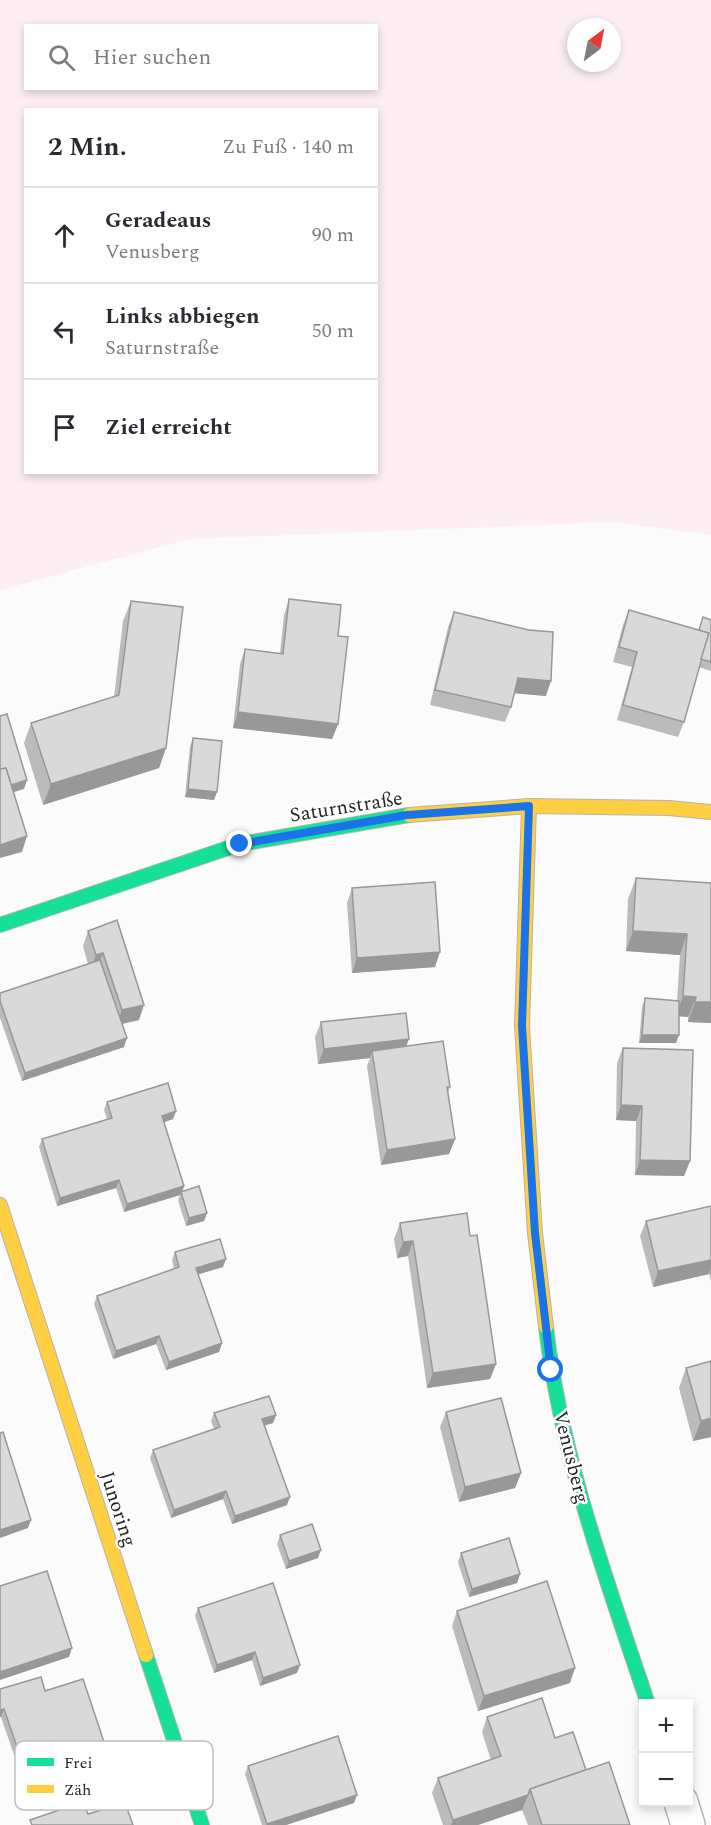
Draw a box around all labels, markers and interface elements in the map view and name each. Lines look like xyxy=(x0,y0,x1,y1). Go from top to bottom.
north arrow xyxy=(567,18,621,72)
search box xyxy=(24,24,378,90)
icon: search xyxy=(45,41,78,74)
text: Hier suchen xyxy=(93,41,211,74)
text: 2 Min. xyxy=(48,127,127,167)
text: Zu Fuß · 140 m xyxy=(222,132,354,162)
text: Geradeaus xyxy=(105,204,211,237)
icon: ahead xyxy=(48,219,81,252)
text: 90 m xyxy=(312,220,354,250)
text: Venusberg xyxy=(105,237,200,267)
text: Links abbiegen xyxy=(105,300,260,333)
icon: left xyxy=(48,315,81,348)
text: 50 m xyxy=(312,316,354,346)
text: Saturnstraße xyxy=(105,333,219,363)
icon: arrive xyxy=(48,411,81,444)
text: Ziel erreicht xyxy=(105,411,232,444)
street label: Saturnstraße xyxy=(287,783,405,831)
route end xyxy=(226,830,252,856)
route start xyxy=(537,1356,563,1382)
street label: Venusberg xyxy=(545,1408,597,1507)
street label: Junoring xyxy=(92,1468,144,1551)
map controls xyxy=(639,1699,693,1807)
button: + xyxy=(639,1699,693,1753)
legend xyxy=(15,1741,213,1810)
text: Frei xyxy=(64,1751,92,1775)
button: − xyxy=(639,1753,693,1807)
text: Zäh xyxy=(64,1778,91,1802)

